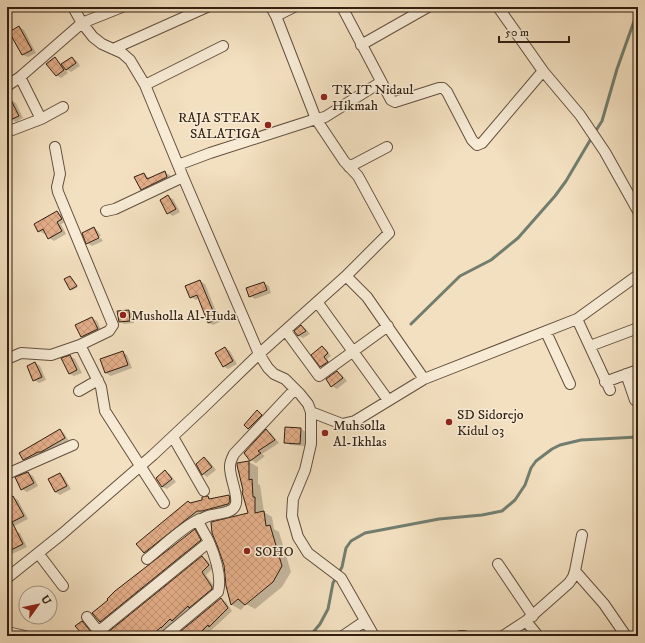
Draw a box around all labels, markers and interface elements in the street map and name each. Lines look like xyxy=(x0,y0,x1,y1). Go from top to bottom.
scale bar xyxy=(499,18,569,44)
text: 50 m xyxy=(505,25,529,40)
place label: TK IT Nidaul Hikmah xyxy=(332,81,414,115)
marker: TK IT Nidaul Hikmah xyxy=(319,92,329,102)
place label: RAJA STEAK SALATIGA xyxy=(178,109,261,143)
marker: RAJA STEAK SALATIGA xyxy=(263,120,273,130)
place label: Musholla Al-Huda xyxy=(131,307,237,325)
marker: Musholla Al-Huda xyxy=(118,310,128,320)
place label: SD Sidorejo Kidul 03 xyxy=(457,406,524,440)
place label: Muhsolla Al-Ikhlas xyxy=(333,417,387,451)
marker: SD Sidorejo Kidul 03 xyxy=(444,417,454,427)
marker: Muhsolla Al-Ikhlas xyxy=(320,428,330,438)
place label: SOHO xyxy=(255,543,294,561)
marker: SOHO xyxy=(242,546,252,556)
north arrow xyxy=(18,585,58,625)
text: U xyxy=(37,593,54,608)

